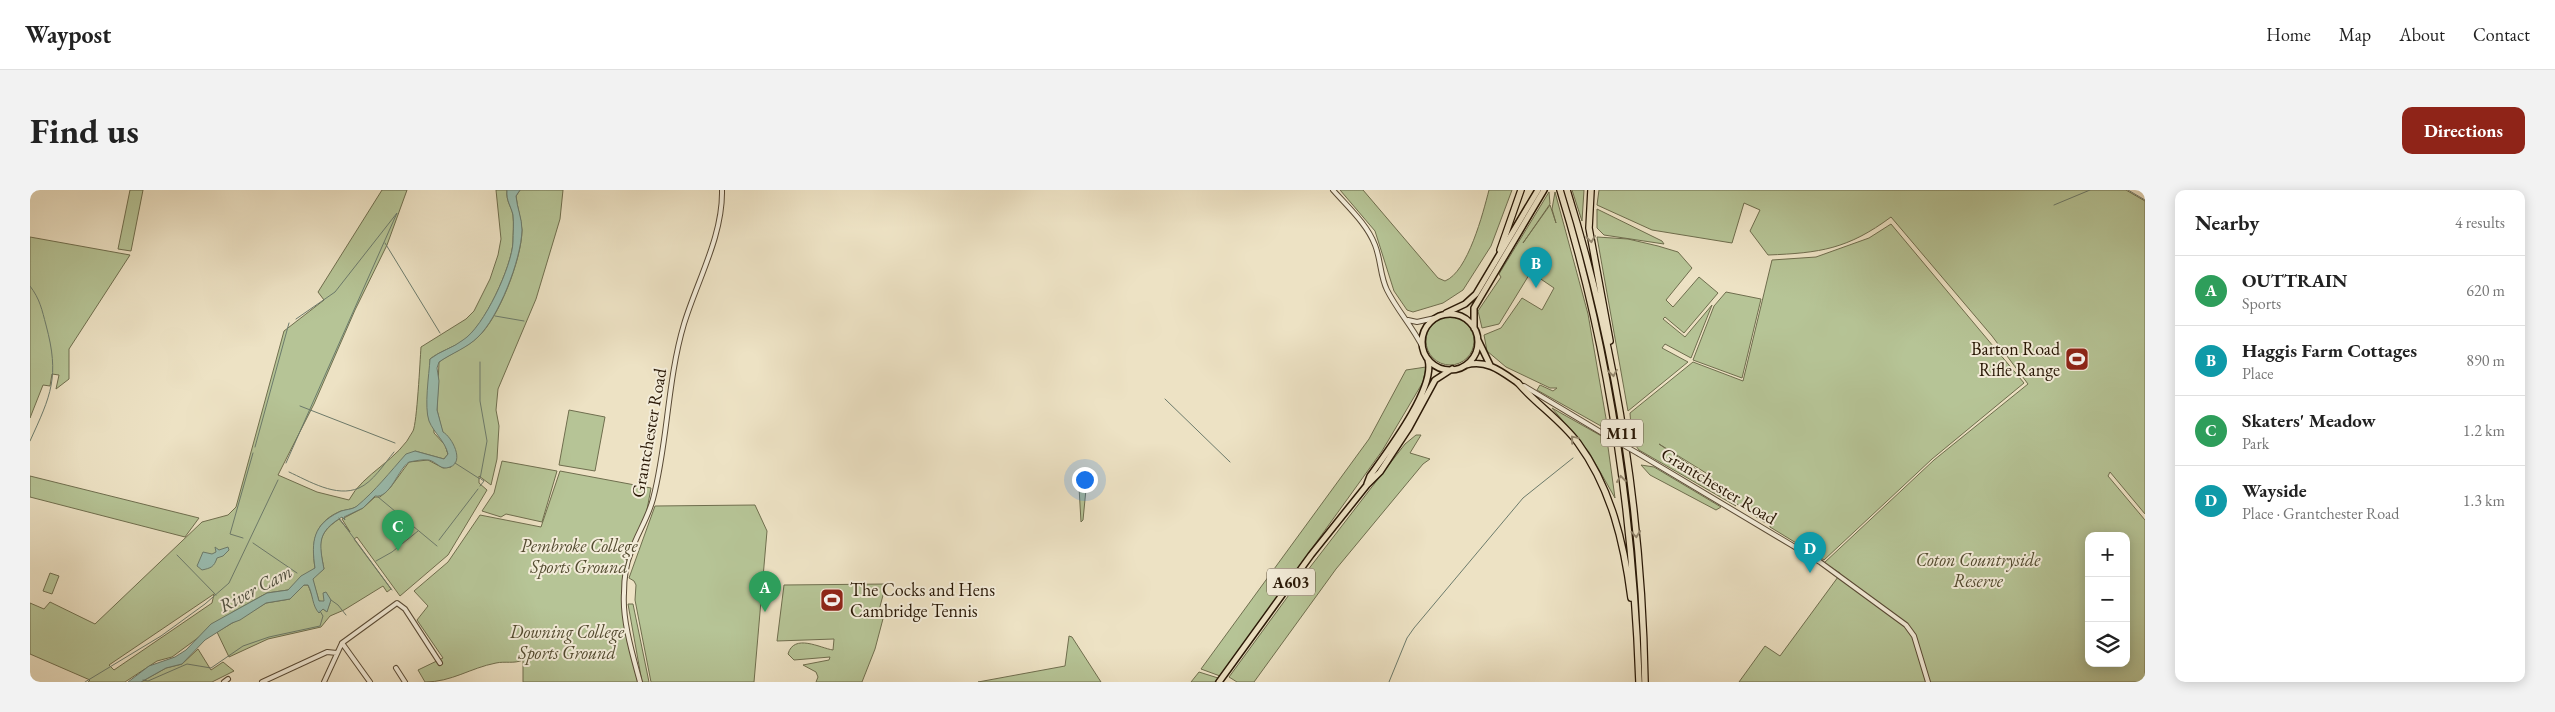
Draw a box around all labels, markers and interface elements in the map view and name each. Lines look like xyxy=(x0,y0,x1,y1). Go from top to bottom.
text: Waypost xyxy=(25,19,111,50)
text: Home xyxy=(2266,23,2311,46)
text: Map xyxy=(2339,23,2371,46)
text: About xyxy=(2399,23,2445,46)
text: Contact xyxy=(2473,23,2530,46)
button: Directions xyxy=(2402,107,2525,154)
text: Find us xyxy=(30,108,139,153)
text: Nearby xyxy=(2195,209,2259,236)
text: 4 results xyxy=(2455,212,2505,233)
one-way arrow xyxy=(1585,235,1596,243)
pin: B xyxy=(1520,247,1552,288)
text: OUTTRAIN xyxy=(2242,268,2347,293)
text: A xyxy=(2205,280,2217,301)
text: 620 m xyxy=(2466,280,2505,301)
text: Sports xyxy=(2242,293,2281,314)
place label: Barton Road Rifle Range xyxy=(1971,337,2061,381)
text: Haggis Farm Cottages xyxy=(2242,338,2417,363)
sports icon: Barton Road Rifle Range xyxy=(2064,346,2090,372)
text: B xyxy=(2206,350,2216,371)
text: 890 m xyxy=(2466,350,2505,371)
text: Place xyxy=(2242,363,2274,384)
street label: Grantchester Road xyxy=(626,366,671,499)
one-way arrow xyxy=(1607,369,1617,377)
text: Skaters' Meadow xyxy=(2242,408,2376,433)
road number: M11 xyxy=(1601,420,1643,446)
text: C xyxy=(2205,420,2217,441)
text: 1.2 km xyxy=(2463,420,2505,441)
text: Park xyxy=(2242,433,2269,454)
one-way arrow xyxy=(1570,435,1579,444)
street label: Grantchester Road xyxy=(1657,442,1782,530)
your location xyxy=(1072,467,1098,493)
one-way arrow xyxy=(1616,475,1626,484)
text: Wayside xyxy=(2242,478,2307,503)
text: D xyxy=(2205,490,2217,511)
text: 1.3 km xyxy=(2463,490,2505,511)
text: Place · Grantchester Road xyxy=(2242,503,2399,524)
pin: C xyxy=(382,510,414,551)
one-way arrow xyxy=(1630,530,1641,538)
pin: D xyxy=(1794,532,1826,573)
map controls xyxy=(2085,532,2130,667)
button: + xyxy=(2085,532,2130,577)
park label: Pembroke College Sports Ground xyxy=(520,534,638,579)
park label: Coton Countryside Reserve xyxy=(1916,548,2041,592)
water label: River Cam xyxy=(214,559,296,618)
road number: A603 xyxy=(1267,568,1315,596)
pin: A xyxy=(749,571,781,612)
button: − xyxy=(2085,577,2130,622)
place label: The Cocks and Hens Cambridge Tennis xyxy=(850,578,995,622)
sports icon: The Cocks and Hens Cambridge Tennis xyxy=(819,587,845,613)
park label: Downing College Sports Ground xyxy=(509,620,625,665)
button: layers xyxy=(2085,622,2130,667)

